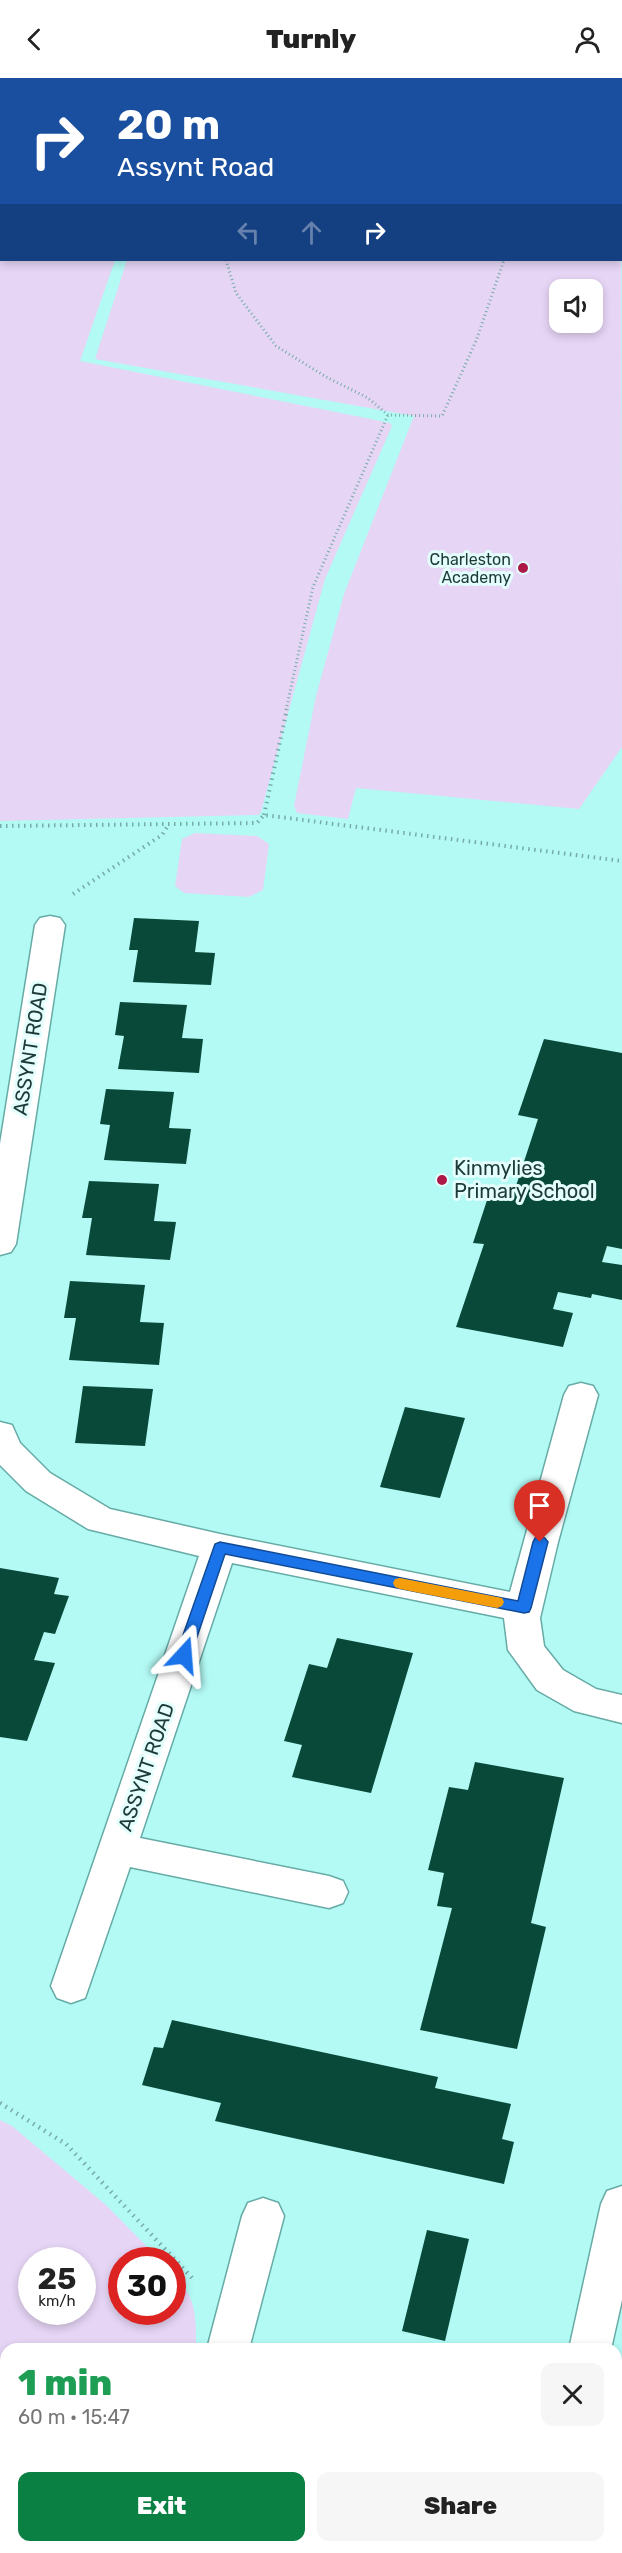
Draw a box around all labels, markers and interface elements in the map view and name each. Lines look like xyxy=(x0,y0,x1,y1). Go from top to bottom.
icon: back xyxy=(18,23,51,56)
text: Turnly xyxy=(266,23,356,55)
icon: person xyxy=(571,23,604,56)
text: 20 m xyxy=(117,100,220,150)
icon: right xyxy=(18,102,96,180)
text: Assynt Road xyxy=(117,151,274,183)
icon: left xyxy=(232,216,265,249)
icon: ahead xyxy=(295,216,328,249)
icon: right xyxy=(358,216,391,249)
map controls xyxy=(549,279,603,333)
button: sound xyxy=(549,279,603,333)
place label: Charleston Academy xyxy=(430,550,511,587)
marker: Charleston Academy xyxy=(516,561,530,575)
street label: ASSYNT ROAD xyxy=(8,981,52,1117)
place label: Kinmylies Primary School xyxy=(454,1156,595,1203)
marker: Kinmylies Primary School xyxy=(435,1173,449,1187)
pin xyxy=(514,1480,565,1542)
icon: arrive xyxy=(523,1489,556,1522)
position arrow xyxy=(152,1623,216,1687)
street label: ASSYNT ROAD xyxy=(113,1700,179,1834)
speed limit sign: 30 xyxy=(108,2247,186,2325)
text: 25 xyxy=(38,2261,76,2297)
text: km/h xyxy=(38,2292,76,2310)
text: 1 min xyxy=(18,2361,112,2404)
button: close xyxy=(541,2363,604,2426)
text: 60 m · 15:47 xyxy=(18,2405,130,2429)
button: Exit xyxy=(18,2472,305,2541)
button: Share xyxy=(317,2472,604,2541)

